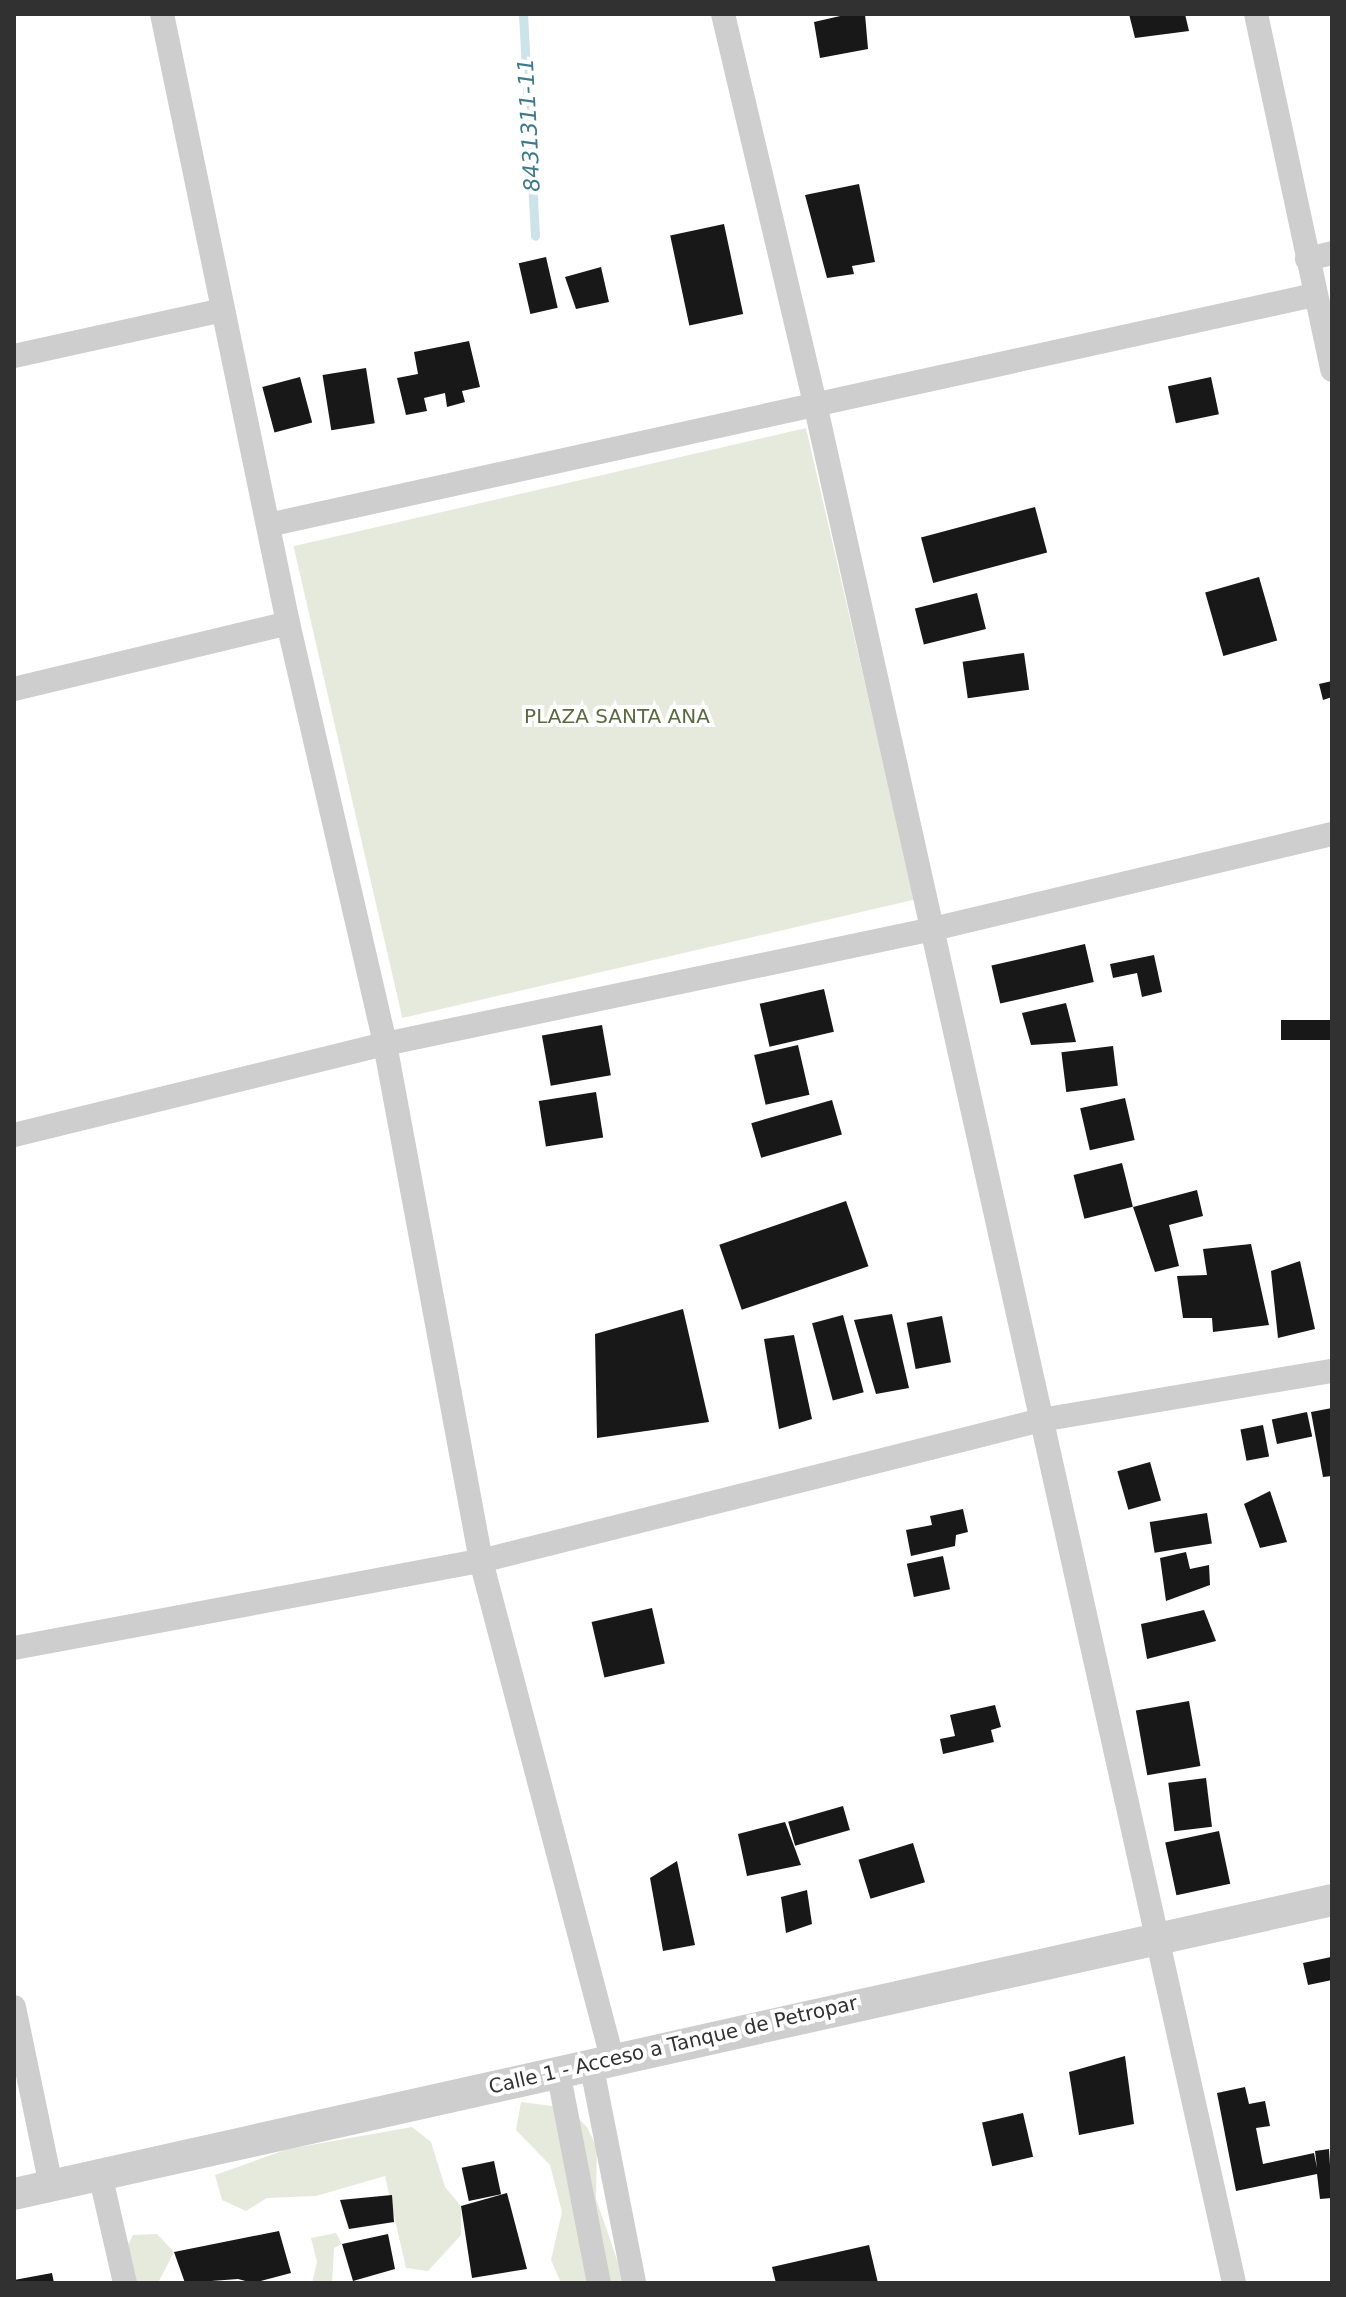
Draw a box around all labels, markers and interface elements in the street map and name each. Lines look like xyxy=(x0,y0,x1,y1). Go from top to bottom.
water label: 8431311-11 xyxy=(512,57,546,193)
park label: PLAZA SANTA ANA xyxy=(524,704,710,728)
street label: Calle 1 - Acceso a Tanque de Petropar xyxy=(486,1991,860,2099)

